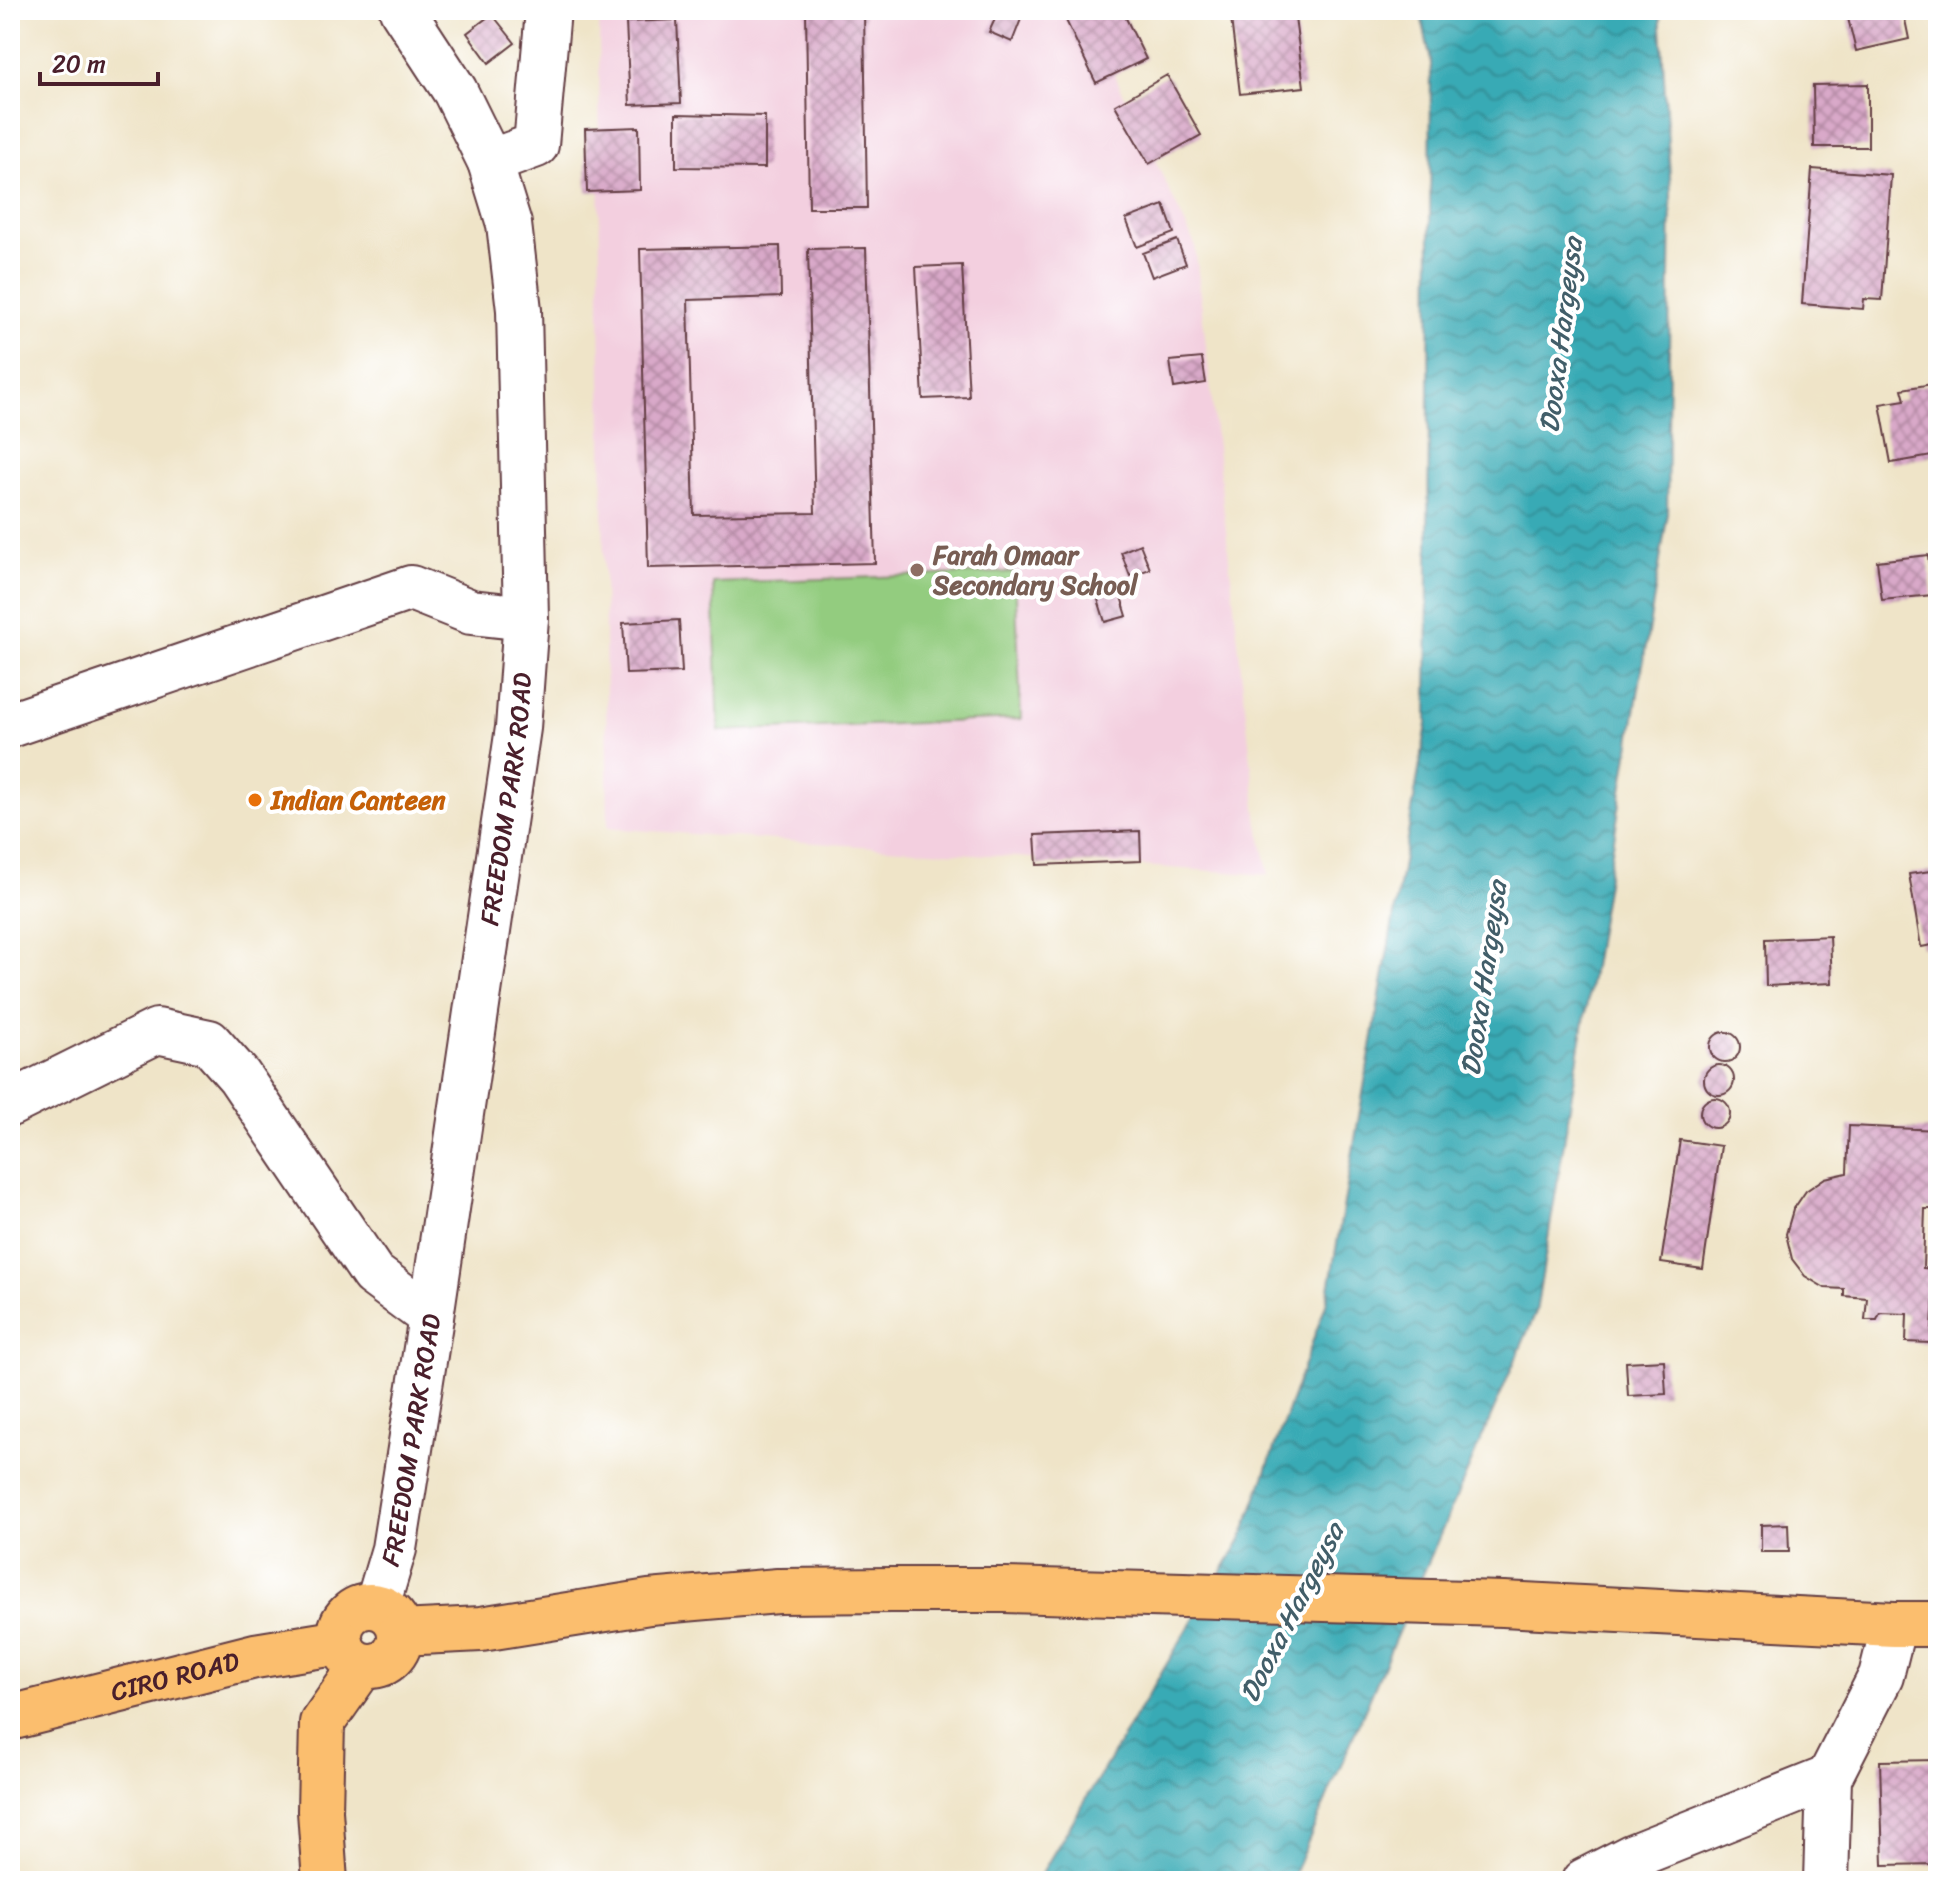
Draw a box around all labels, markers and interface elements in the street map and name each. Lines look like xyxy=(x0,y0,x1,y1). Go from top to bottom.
scale bar xyxy=(40,36,158,86)
text: 20 m xyxy=(52,43,106,85)
water label: Dooxa Hargeysa xyxy=(1524,232,1597,435)
place label: Farah Omaar Secondary School xyxy=(932,532,1139,608)
marker: Farah Omaar Secondary School xyxy=(908,561,926,579)
street label: FREEDOM PARK ROAD xyxy=(466,670,545,928)
place label: Indian Canteen xyxy=(269,777,446,823)
marker: Indian Canteen xyxy=(246,791,264,809)
water label: Dooxa Hargeysa xyxy=(1446,875,1522,1079)
street label: FREEDOM PARK ROAD xyxy=(367,1310,454,1572)
water label: Dooxa Hargeysa xyxy=(1225,1511,1359,1711)
street label: CIRO ROAD xyxy=(106,1638,244,1715)

